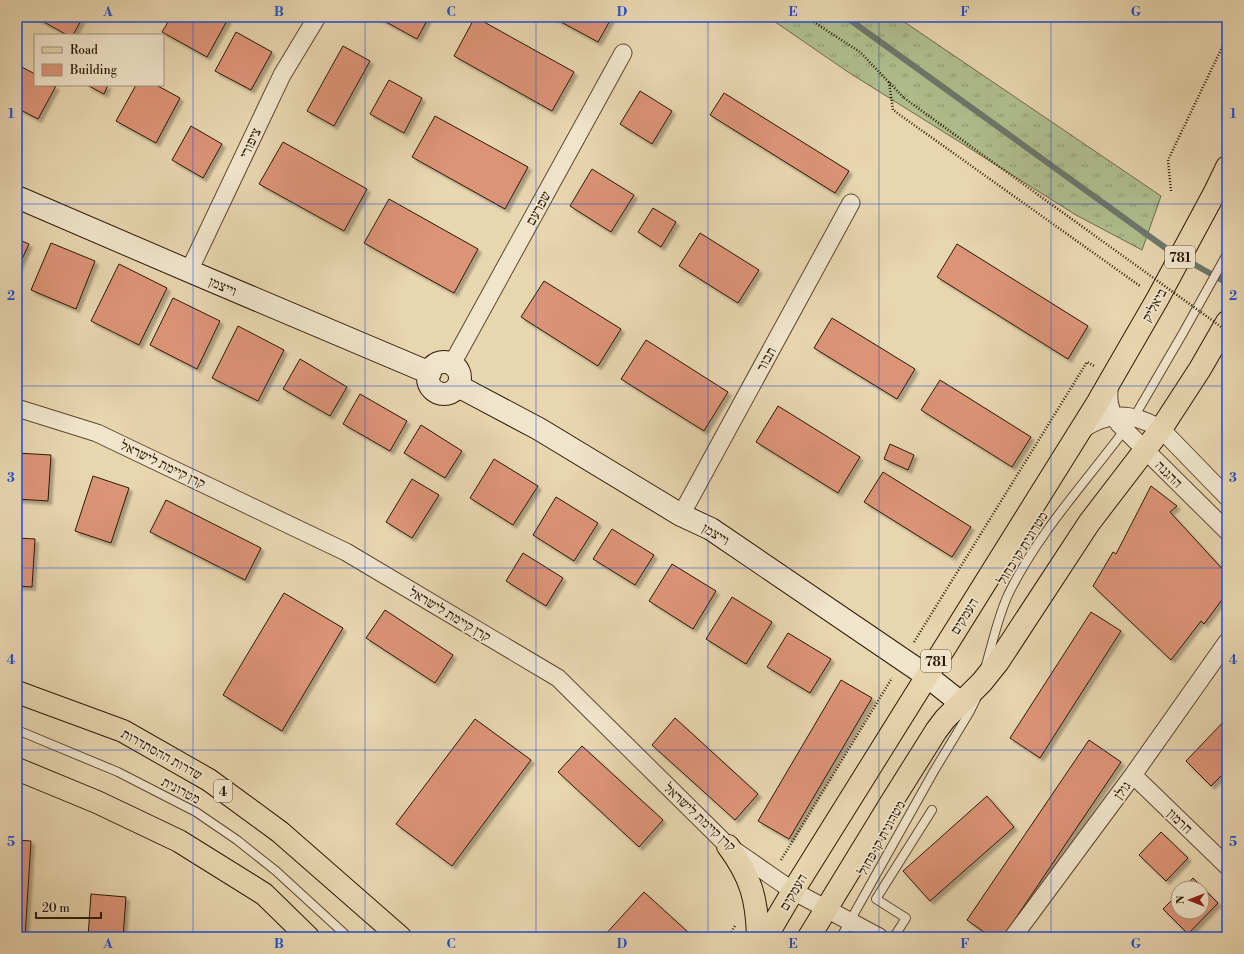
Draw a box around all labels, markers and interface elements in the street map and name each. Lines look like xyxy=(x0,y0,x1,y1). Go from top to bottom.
text: A xyxy=(102,4,113,20)
text: B xyxy=(274,4,284,20)
text: C xyxy=(446,4,456,20)
text: D xyxy=(617,4,627,20)
text: E xyxy=(788,4,798,20)
text: F xyxy=(960,4,970,20)
text: G xyxy=(1131,4,1142,20)
legend xyxy=(34,34,164,86)
text: Road xyxy=(70,43,98,58)
text: Building xyxy=(69,63,118,78)
text: 1 xyxy=(8,106,15,122)
text: 1 xyxy=(1230,106,1237,122)
street label: ציפורי xyxy=(236,125,266,162)
street label: שפרעם xyxy=(522,188,556,229)
road number: 781 xyxy=(1165,246,1195,268)
street label: וייצמן xyxy=(206,273,239,301)
street label: ביאליק xyxy=(1138,285,1171,325)
text: 2 xyxy=(7,288,15,304)
text: 2 xyxy=(1229,288,1237,304)
street label: תבור xyxy=(753,344,781,375)
street label: קרן קיימת לישראל xyxy=(117,436,208,493)
street label: ההגנה xyxy=(1151,457,1186,492)
text: 3 xyxy=(7,470,15,486)
text: 3 xyxy=(1229,470,1237,486)
street label: מטרונית קו כחול xyxy=(993,508,1053,589)
street label: וייצמן xyxy=(698,520,733,550)
street label: קרן קיימת לישראל xyxy=(405,583,494,646)
street label: העמקים xyxy=(947,595,983,638)
road number: 781 xyxy=(921,650,951,672)
text: 4 xyxy=(7,652,16,668)
text: 4 xyxy=(1229,652,1238,668)
street label: שדרות ההסתדרות xyxy=(118,725,206,785)
street label: מטרונית xyxy=(158,773,203,809)
street label: גולן xyxy=(1110,778,1136,803)
street label: קרן קיימת לישראל xyxy=(659,779,739,856)
road number: 4 xyxy=(214,780,232,802)
street label: מטרונית קו כחול xyxy=(854,798,910,879)
street label: חרמון xyxy=(1163,805,1196,838)
text: 5 xyxy=(7,834,15,850)
text: 5 xyxy=(1229,834,1237,850)
street label: העמקים xyxy=(776,871,812,914)
north arrow xyxy=(1170,880,1210,920)
scale bar xyxy=(36,894,101,920)
text: N xyxy=(1174,895,1188,904)
text: 20 m xyxy=(42,901,70,916)
text: A xyxy=(102,936,113,952)
text: B xyxy=(274,936,284,952)
text: C xyxy=(446,936,456,952)
text: D xyxy=(617,936,627,952)
text: E xyxy=(788,936,798,952)
text: F xyxy=(960,936,970,952)
text: G xyxy=(1131,936,1142,952)

